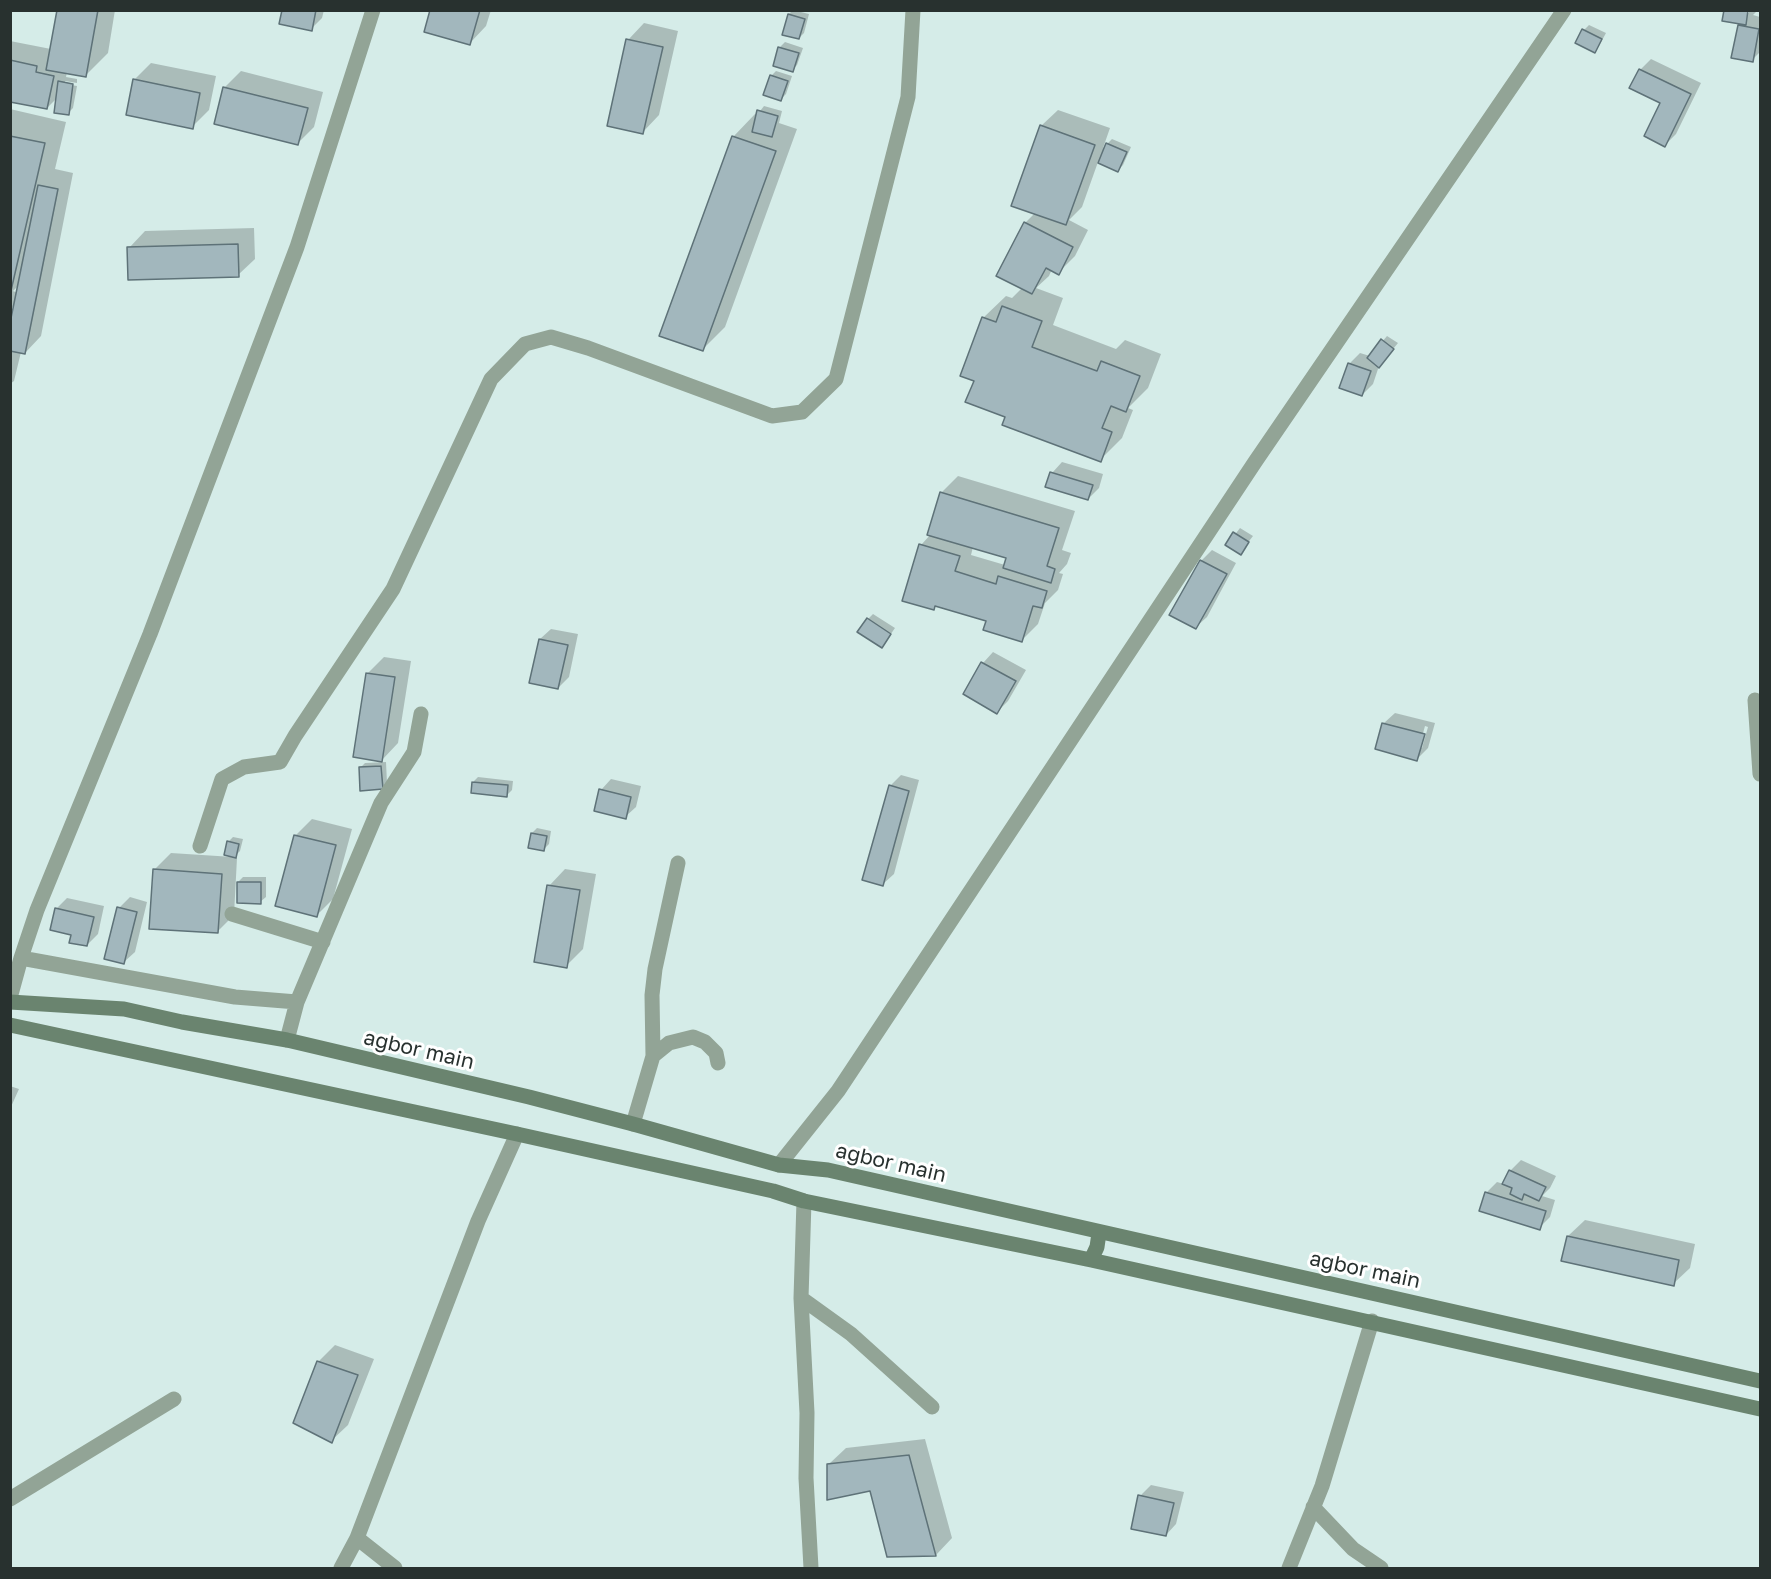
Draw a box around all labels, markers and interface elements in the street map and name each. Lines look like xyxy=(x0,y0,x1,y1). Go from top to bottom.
street label: agbor main xyxy=(361,1025,477,1075)
street label: agbor main xyxy=(833,1138,949,1188)
street label: agbor main xyxy=(1307,1246,1423,1294)

